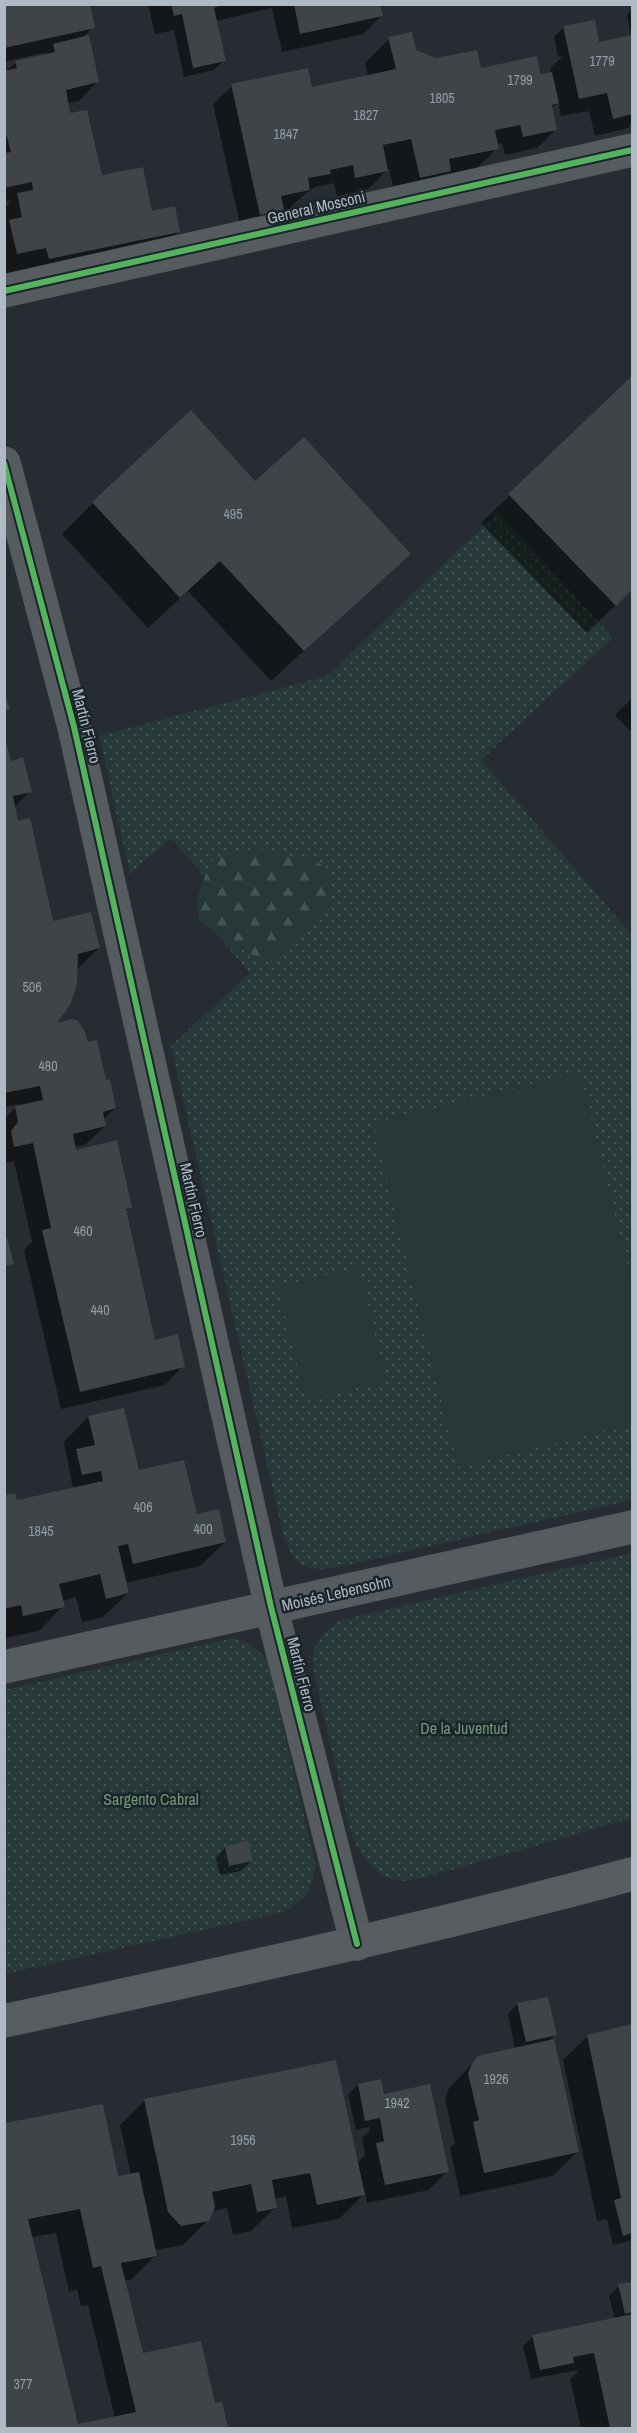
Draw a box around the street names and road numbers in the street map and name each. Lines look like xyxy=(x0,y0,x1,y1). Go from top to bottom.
street label: General Mosconi xyxy=(265,185,367,229)
street label: Martín Fierro xyxy=(67,687,107,765)
street label: Martín Fierro xyxy=(175,1161,213,1239)
street label: Moisés Lebensohn xyxy=(280,1570,392,1616)
street label: Martín Fierro xyxy=(282,1635,322,1713)

